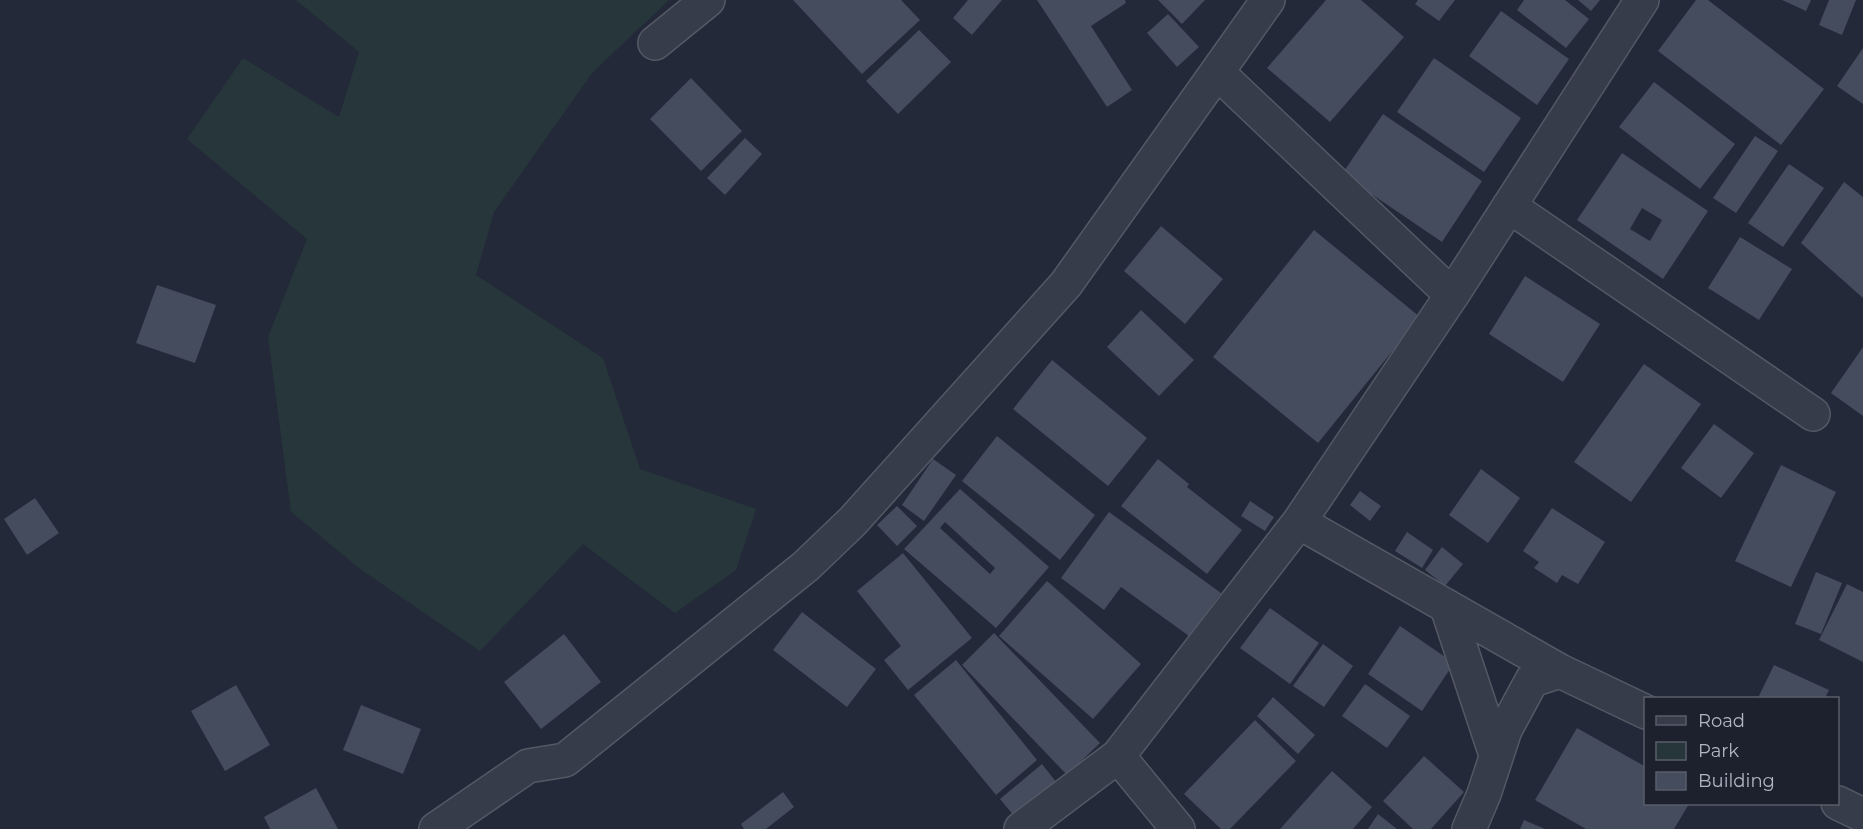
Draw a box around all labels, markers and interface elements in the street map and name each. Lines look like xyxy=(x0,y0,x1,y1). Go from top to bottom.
legend xyxy=(1644,697,1839,805)
text: Road xyxy=(1698,710,1745,732)
text: Park xyxy=(1698,740,1739,762)
text: Building xyxy=(1698,770,1775,792)

